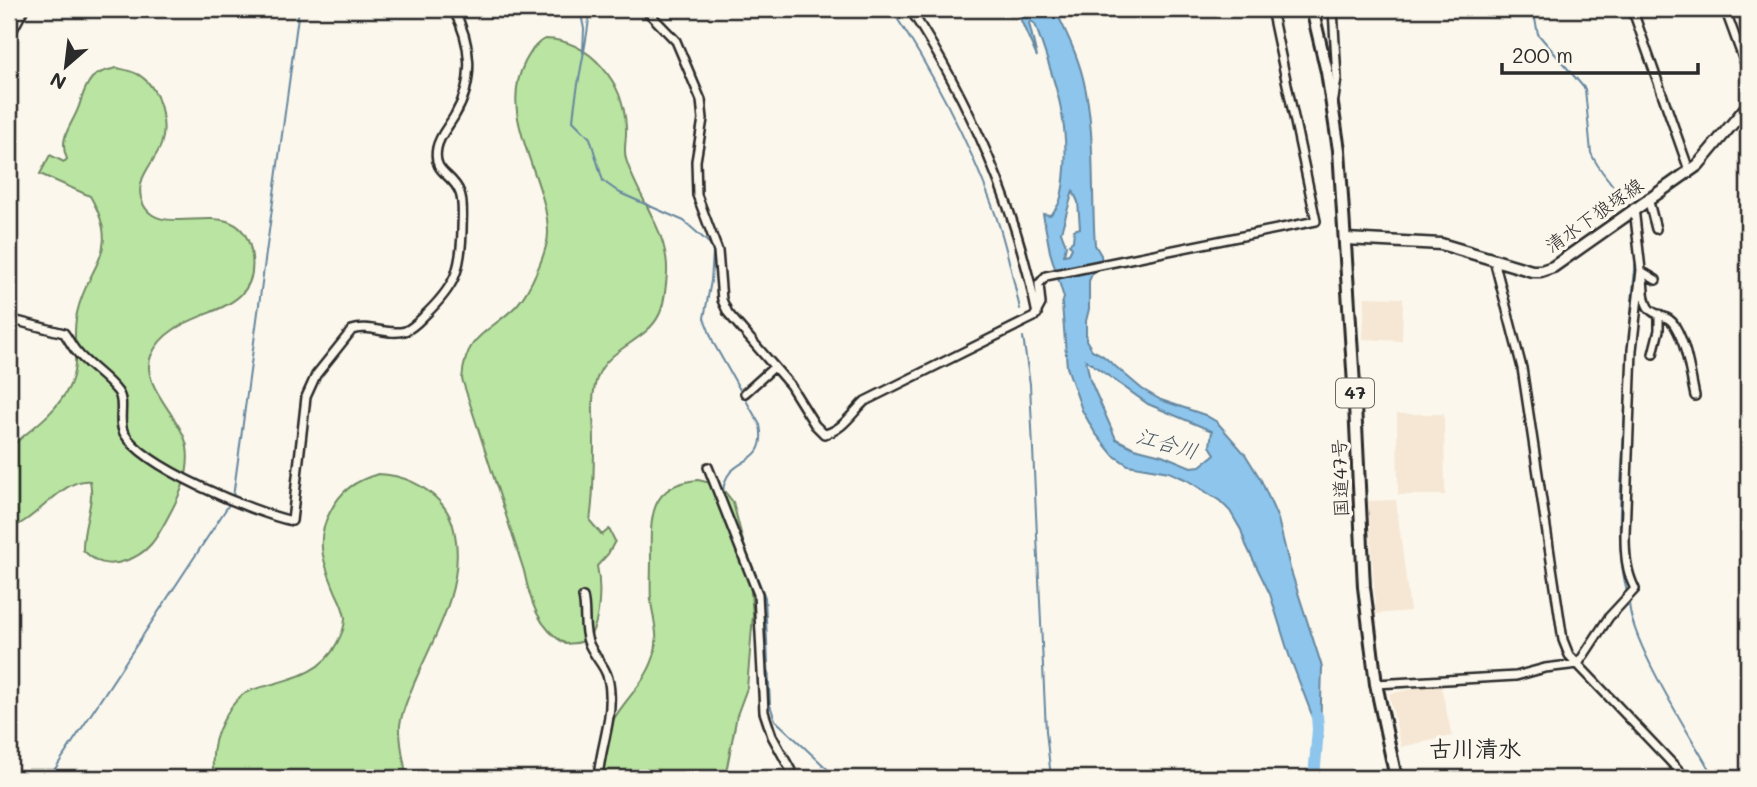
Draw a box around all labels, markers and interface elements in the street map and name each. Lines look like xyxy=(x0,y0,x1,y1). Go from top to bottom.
north arrow xyxy=(32,32,102,102)
scale bar xyxy=(1502,32,1698,76)
text: 200 m xyxy=(1512,41,1573,68)
text: N xyxy=(46,67,70,96)
street label: 清水下狼塚線 xyxy=(1540,172,1648,258)
road number: 47 xyxy=(1336,379,1374,408)
water label: 江合川 xyxy=(1133,421,1201,464)
street label: 国道47号 xyxy=(1326,438,1353,518)
district label: 古川清水 xyxy=(1429,733,1521,763)

